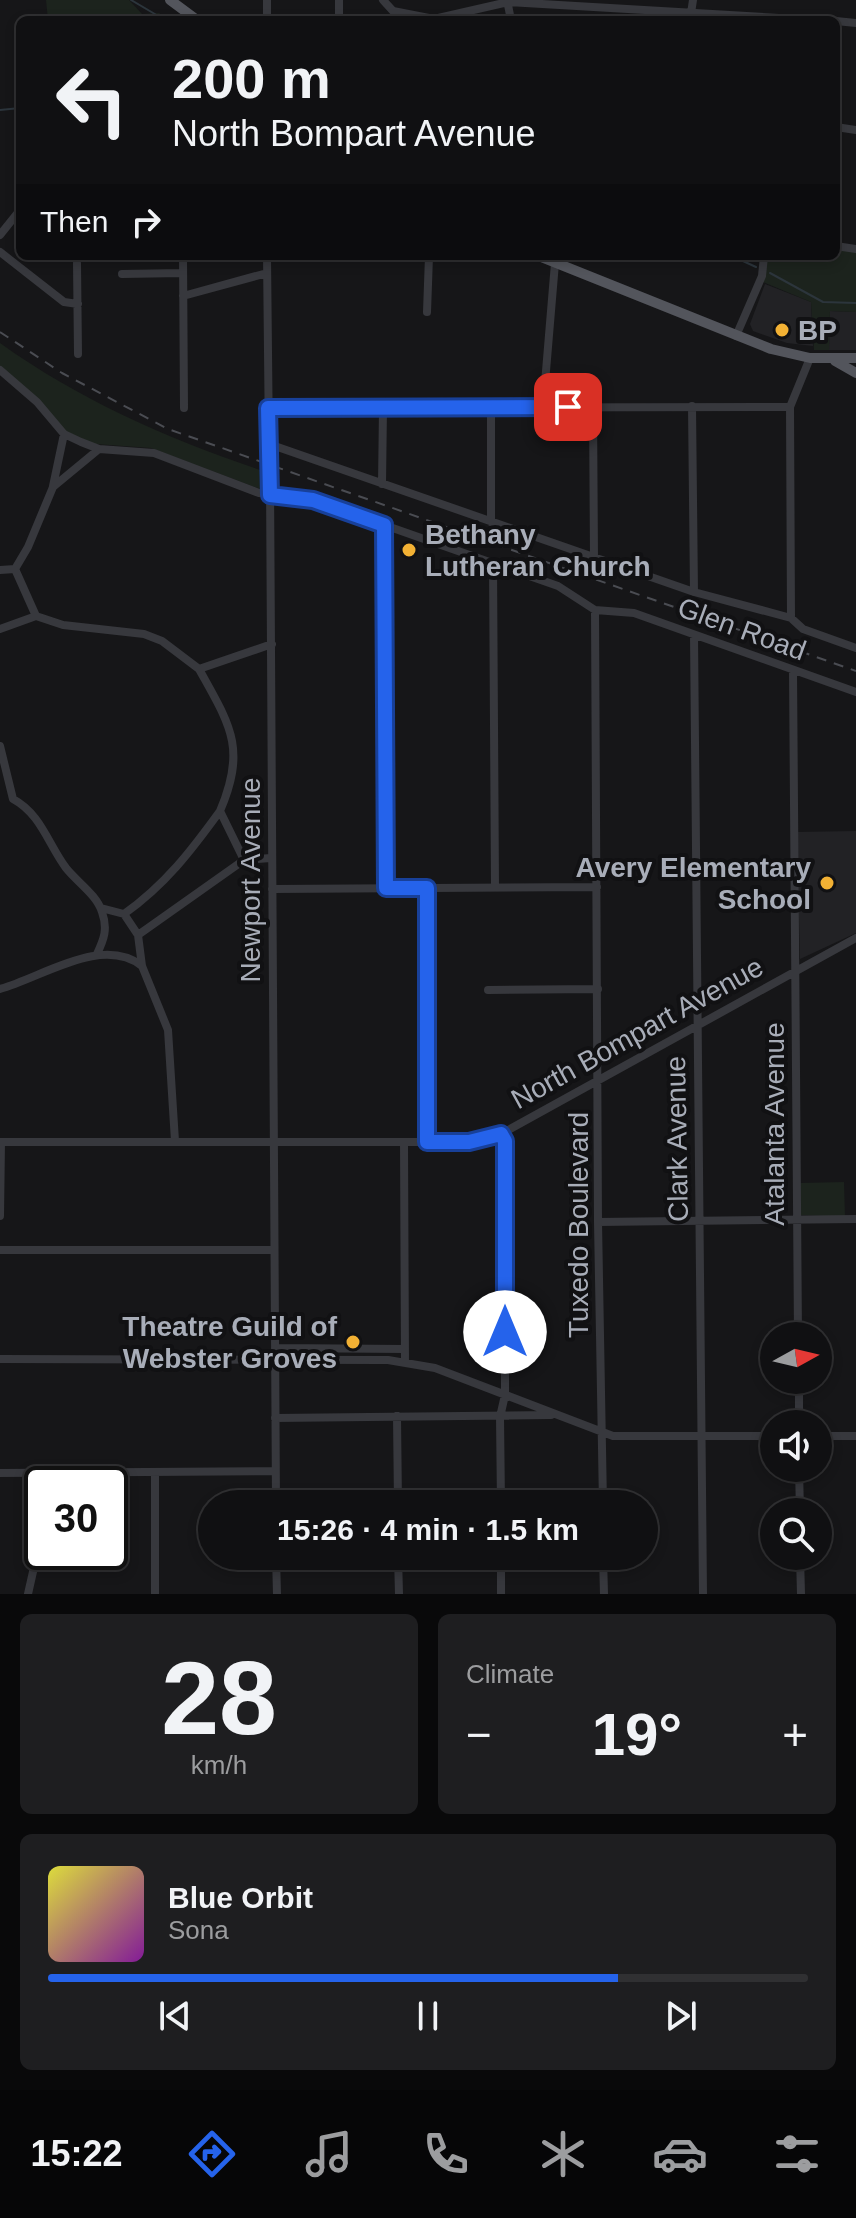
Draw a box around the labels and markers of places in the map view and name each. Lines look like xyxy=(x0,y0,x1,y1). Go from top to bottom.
place label: BP xyxy=(798,315,837,346)
marker: BP xyxy=(773,321,791,339)
pin xyxy=(534,373,602,441)
place label: Bethany Lutheran Church xyxy=(425,519,651,582)
marker: Bethany Lutheran Church xyxy=(400,541,418,559)
place label: Avery Elementary School xyxy=(575,852,811,915)
marker: Avery Elementary School xyxy=(818,874,836,892)
place label: Theatre Guild of Webster Groves xyxy=(122,1311,338,1374)
marker: Theatre Guild of Webster Groves xyxy=(344,1333,362,1351)

